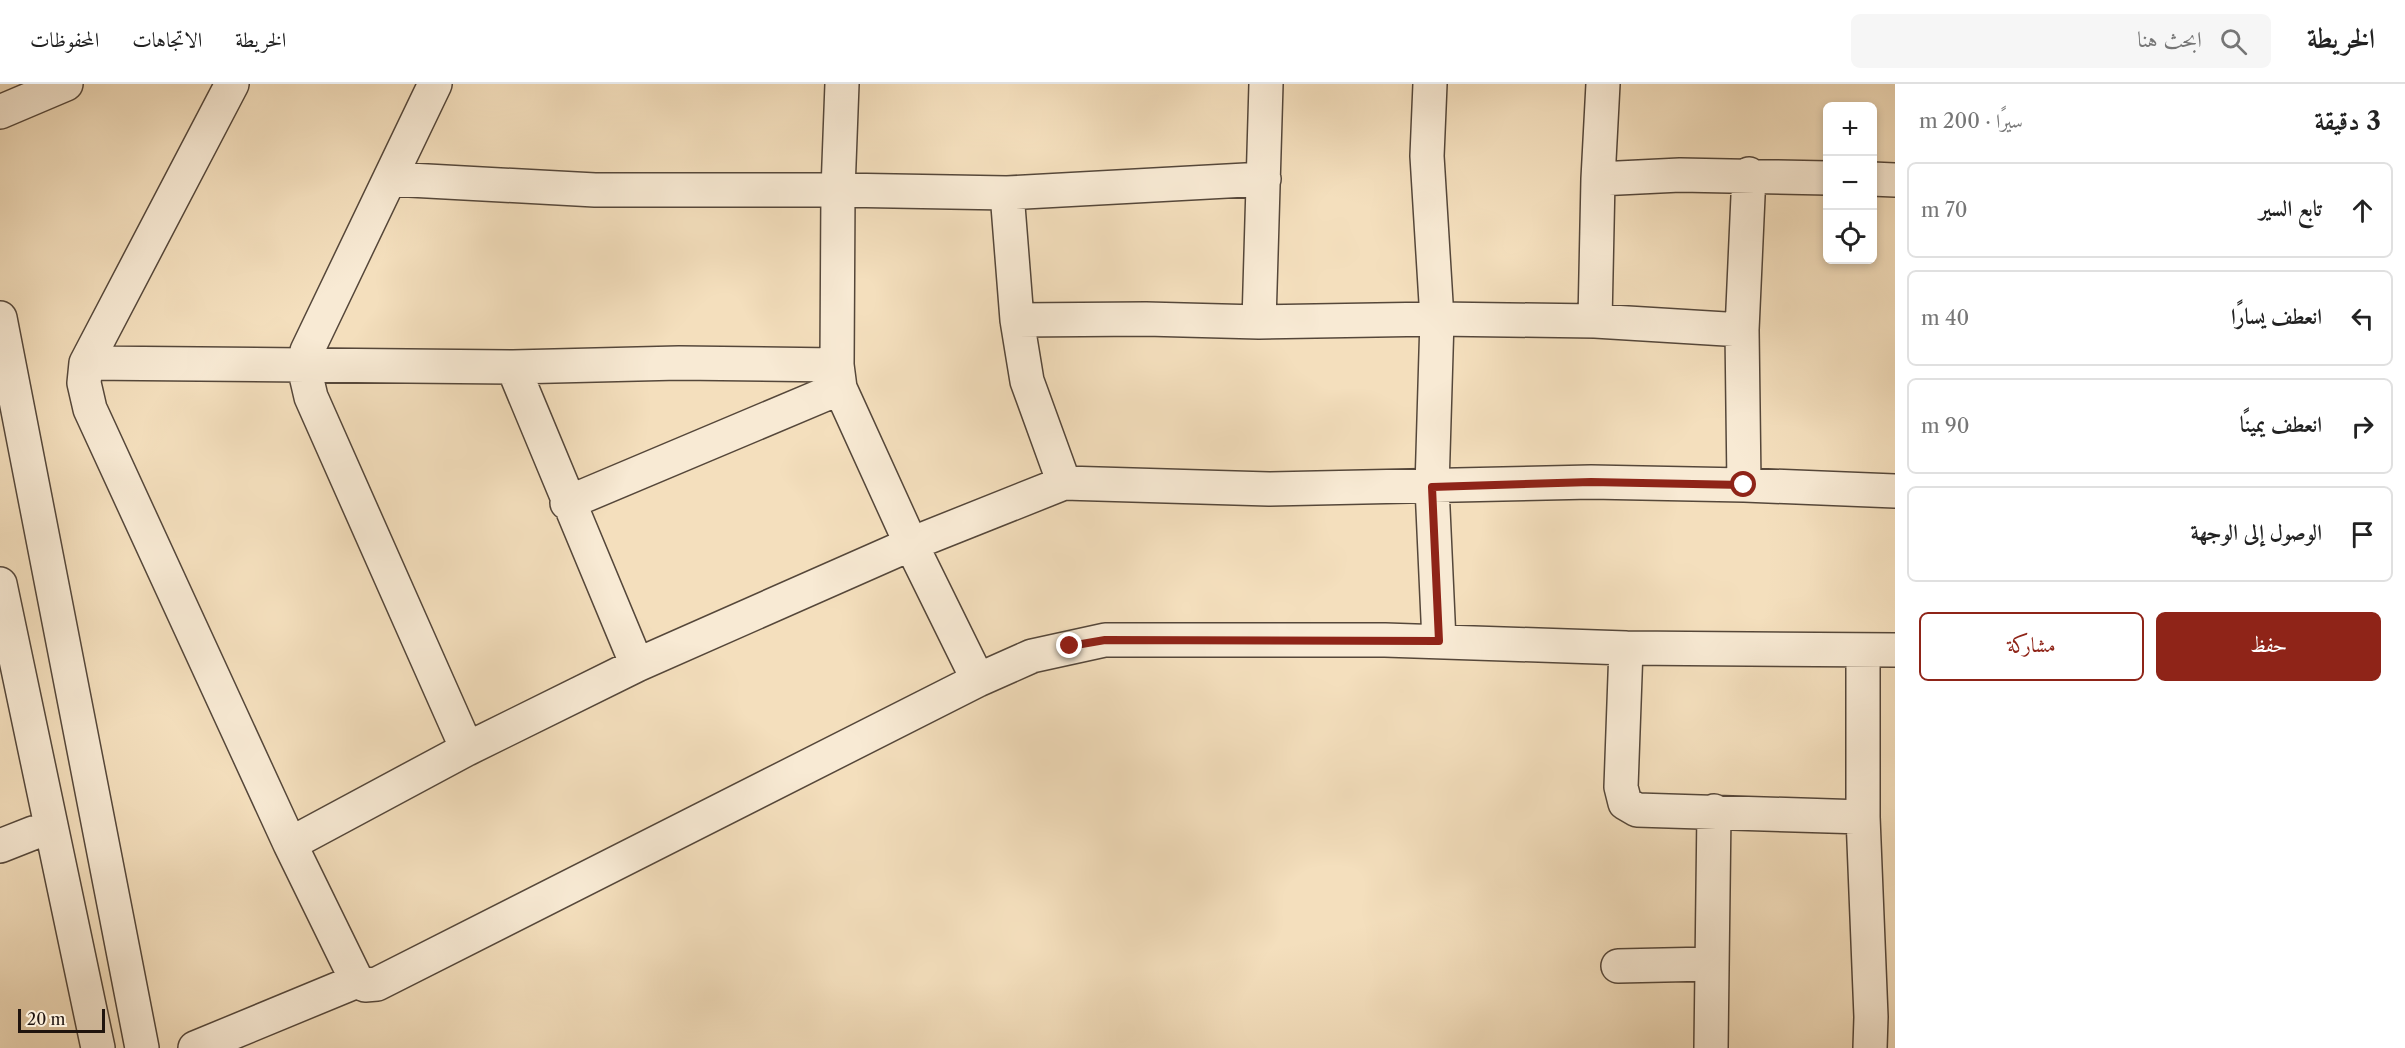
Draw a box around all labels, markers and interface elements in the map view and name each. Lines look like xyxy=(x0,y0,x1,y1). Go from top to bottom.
search box xyxy=(1851,14,2271,68)
text: الخريطة xyxy=(2307,21,2375,55)
icon: search xyxy=(2217,25,2250,58)
text: ابحث هنا xyxy=(2137,26,2202,53)
text: المحفوظات xyxy=(30,27,99,52)
text: الاتجاهات xyxy=(132,27,202,52)
text: الخريطة xyxy=(235,27,286,52)
map controls xyxy=(1823,102,1877,264)
button: + xyxy=(1823,102,1877,156)
text: 3 دقيقة xyxy=(2314,105,2381,137)
text: سيرًا · 200 m xyxy=(1919,109,2023,133)
button: − xyxy=(1823,156,1877,210)
icon: ahead xyxy=(2346,194,2379,227)
text: تابع السير xyxy=(2259,195,2322,222)
text: 70 m xyxy=(1921,198,1968,222)
button: locate xyxy=(1823,210,1877,264)
icon: left xyxy=(2346,302,2379,335)
text: انعطف يسارًا xyxy=(2231,303,2322,330)
text: 40 m xyxy=(1921,306,1969,330)
icon: right xyxy=(2346,410,2379,443)
text: انعطف يمينًا xyxy=(2240,411,2322,438)
text: 90 m xyxy=(1921,414,1969,438)
route start xyxy=(1730,471,1756,497)
icon: arrive xyxy=(2346,518,2379,551)
text: الوصول إلى الوجهة xyxy=(2190,519,2322,546)
button: مشاركة xyxy=(1919,612,2144,681)
button: حفظ xyxy=(2156,612,2381,681)
route end xyxy=(1056,632,1082,658)
scale bar xyxy=(18,1006,105,1034)
text: 20 m xyxy=(27,1009,66,1029)

